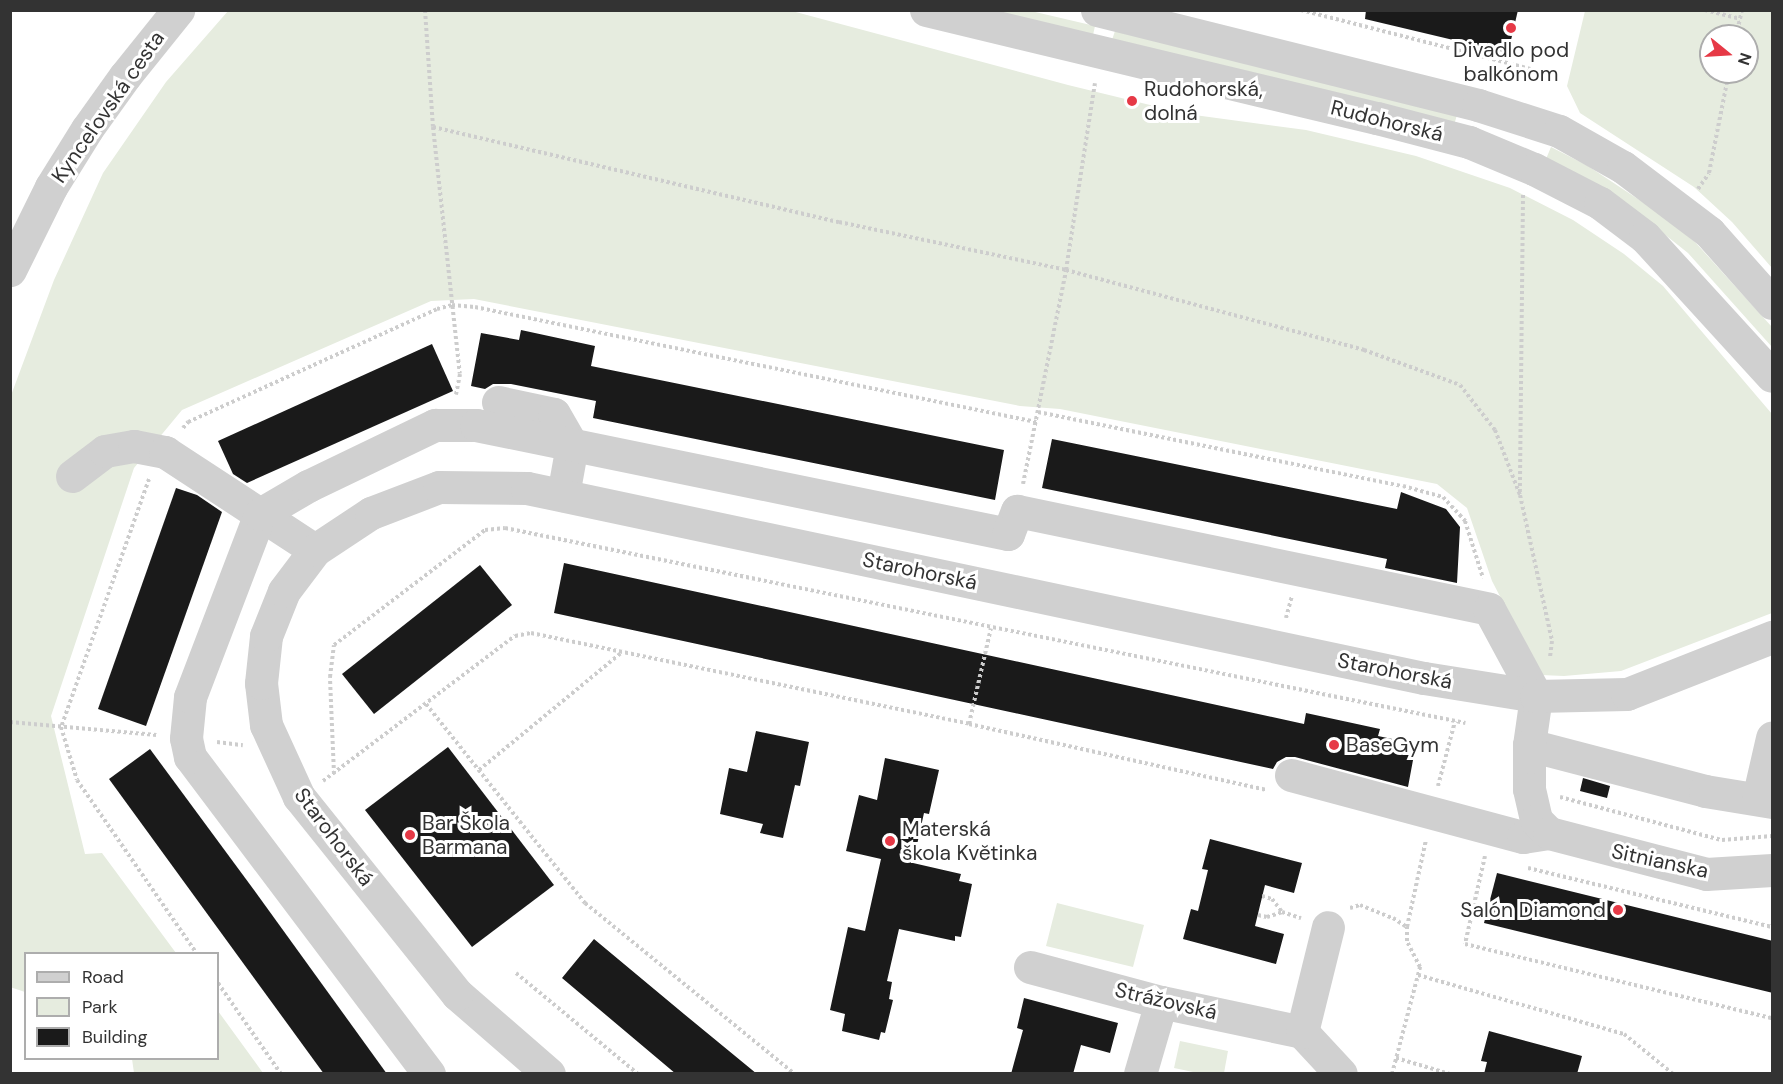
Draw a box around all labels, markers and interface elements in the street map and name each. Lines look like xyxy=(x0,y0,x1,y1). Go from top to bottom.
marker: Divadlo pod balkónom xyxy=(1504,21,1518,35)
north arrow xyxy=(1699,24,1759,84)
street label: Kynceľovská cesta xyxy=(46,26,170,188)
place label: Divadlo pod balkónom xyxy=(1453,37,1569,87)
text: N xyxy=(1733,50,1756,68)
place label: Rudohorská, dolná xyxy=(1144,76,1263,126)
marker: Rudohorská, dolná xyxy=(1125,94,1139,108)
street label: Rudohorská xyxy=(1328,95,1446,147)
street label: Starohorská xyxy=(860,547,980,595)
street label: Starohorská xyxy=(1335,648,1455,694)
place label: BaseGym xyxy=(1346,732,1439,758)
marker: BaseGym xyxy=(1327,738,1341,752)
street label: Starohorská xyxy=(289,783,379,891)
place label: Bar Škola Barmana xyxy=(422,810,510,860)
place label: Materská škola Květinka xyxy=(902,816,1038,866)
marker: Bar Škola Barmana xyxy=(403,828,417,842)
marker: Materská škola Květinka xyxy=(883,834,897,848)
street label: Sitnianska xyxy=(1609,838,1711,884)
place label: Salón Diamond xyxy=(1460,897,1606,923)
marker: Salón Diamond xyxy=(1611,903,1625,917)
legend xyxy=(24,952,219,1060)
text: Road xyxy=(82,965,124,989)
street label: Strážovská xyxy=(1112,977,1220,1025)
text: Park xyxy=(82,995,118,1019)
text: Building xyxy=(82,1025,147,1049)

